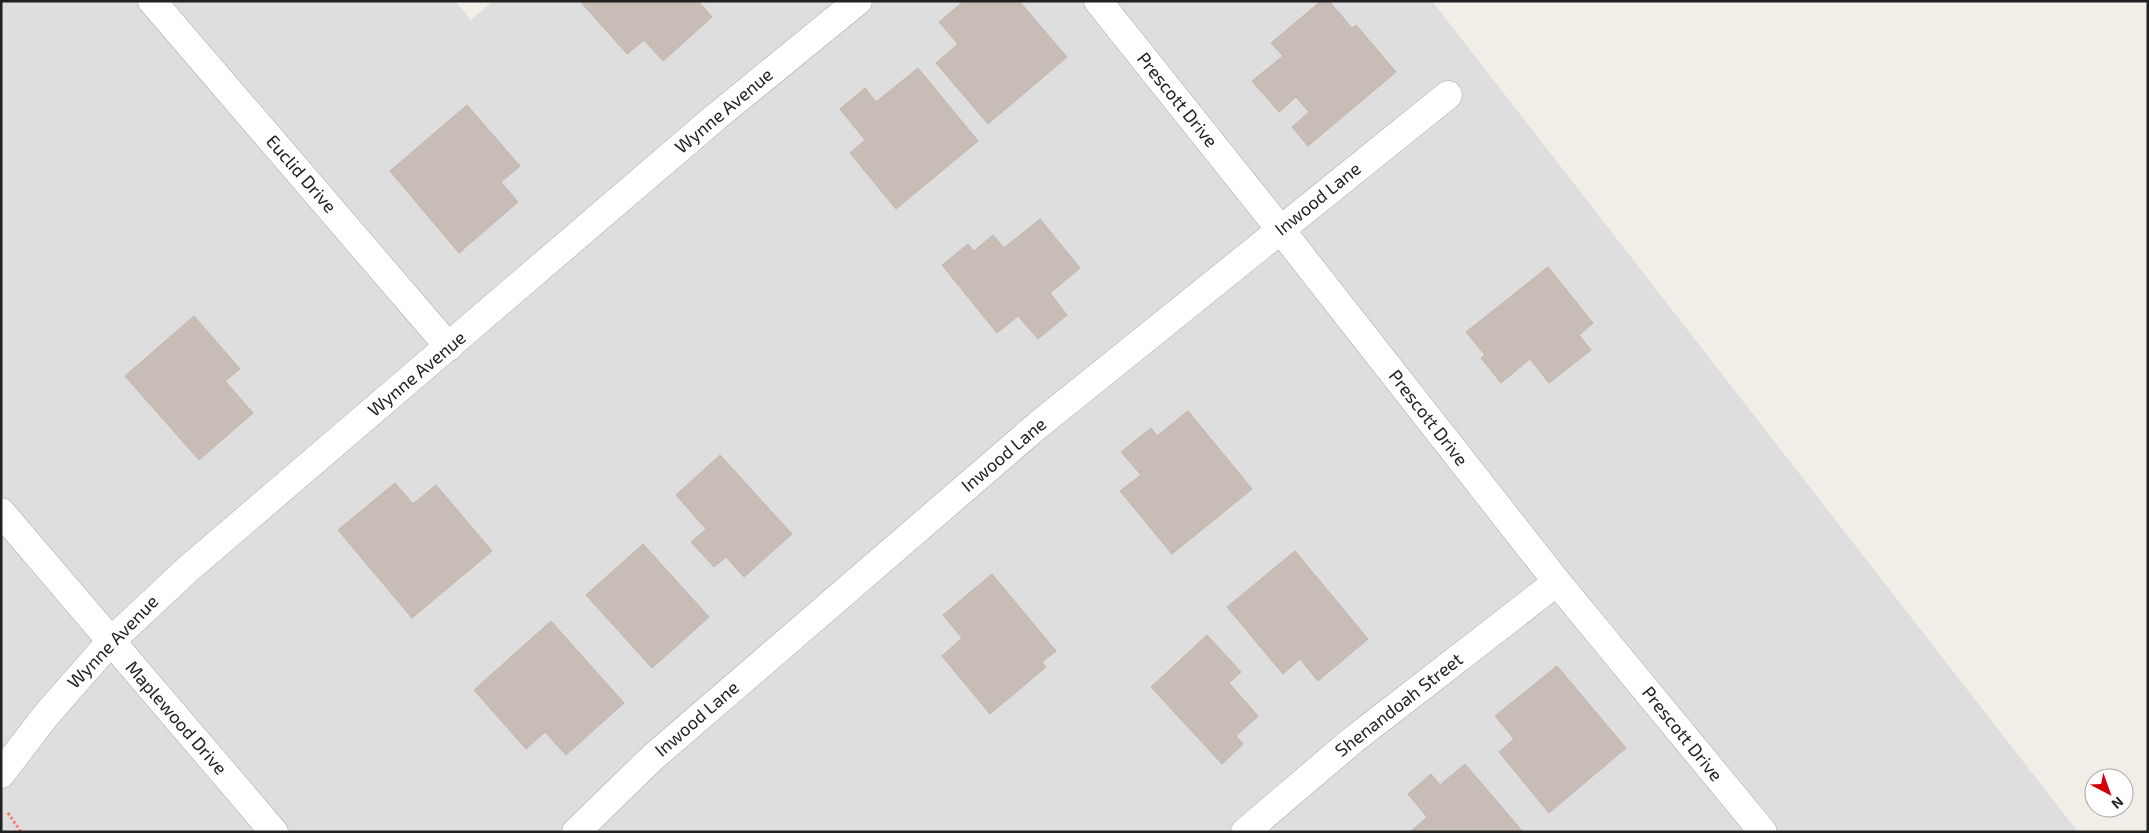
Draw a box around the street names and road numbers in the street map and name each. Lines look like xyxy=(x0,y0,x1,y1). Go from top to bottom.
street label: Prescott Drive xyxy=(1133,47,1223,151)
street label: Wynne Avenue xyxy=(670,63,777,158)
street label: Euclid Drive xyxy=(262,130,342,217)
street label: Inwood Lane xyxy=(1270,157,1365,239)
street label: Wynne Avenue xyxy=(363,326,470,421)
street label: Prescott Drive xyxy=(1384,365,1473,470)
street label: Inwood Lane xyxy=(956,412,1050,496)
street label: Wynne Avenue xyxy=(62,590,162,692)
street label: Shenandoah Street xyxy=(1330,647,1467,761)
street label: Maplewood Drive xyxy=(121,656,232,779)
street label: Inwood Lane xyxy=(650,676,743,761)
street label: Prescott Drive xyxy=(1638,681,1728,785)

